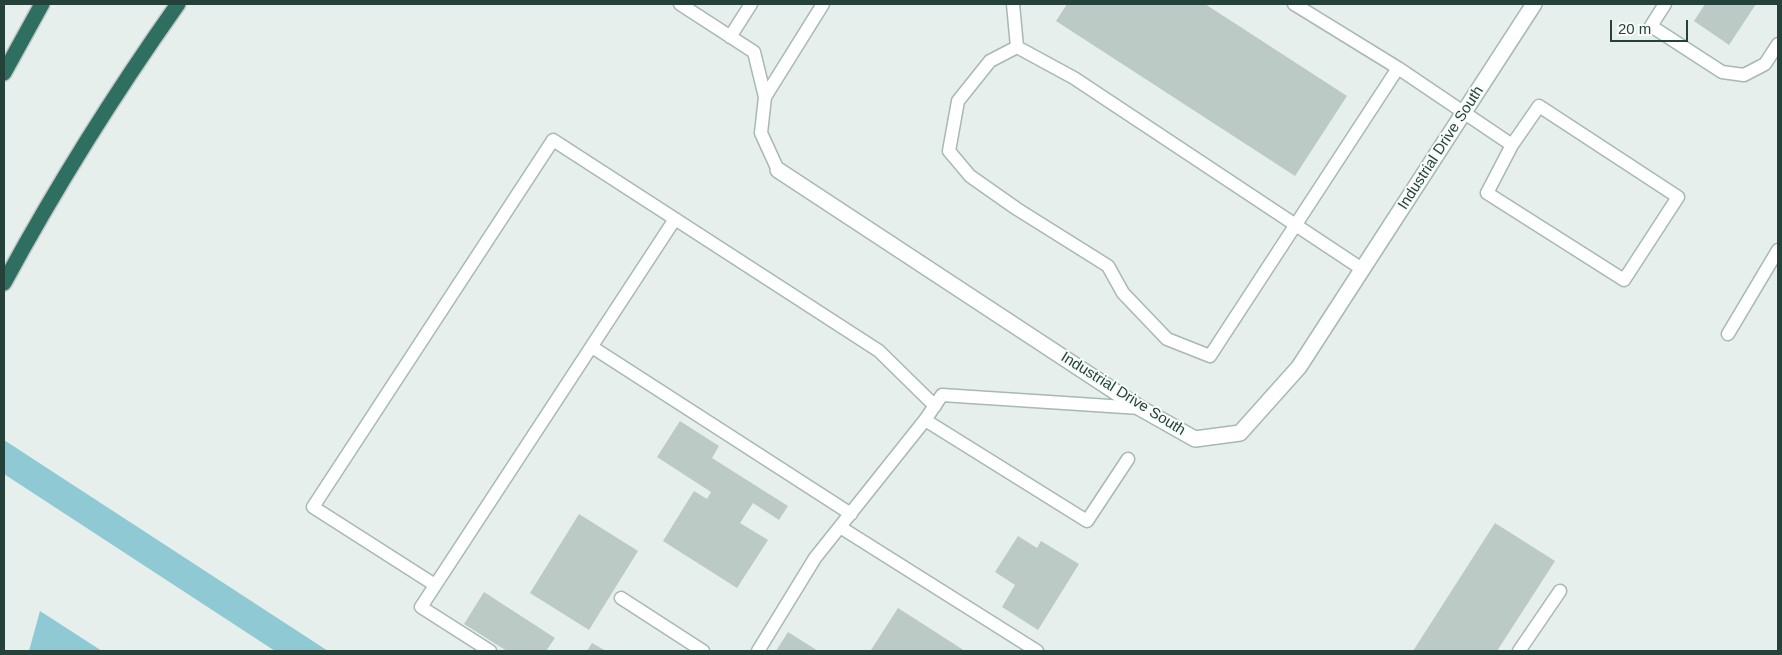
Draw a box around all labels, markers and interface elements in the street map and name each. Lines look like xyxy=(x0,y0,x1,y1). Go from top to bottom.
scale bar xyxy=(1612,10,1690,42)
text: 20 m xyxy=(1618,20,1651,37)
street label: Industrial Drive South xyxy=(1394,83,1488,213)
street label: Industrial Drive South xyxy=(1057,348,1189,440)

